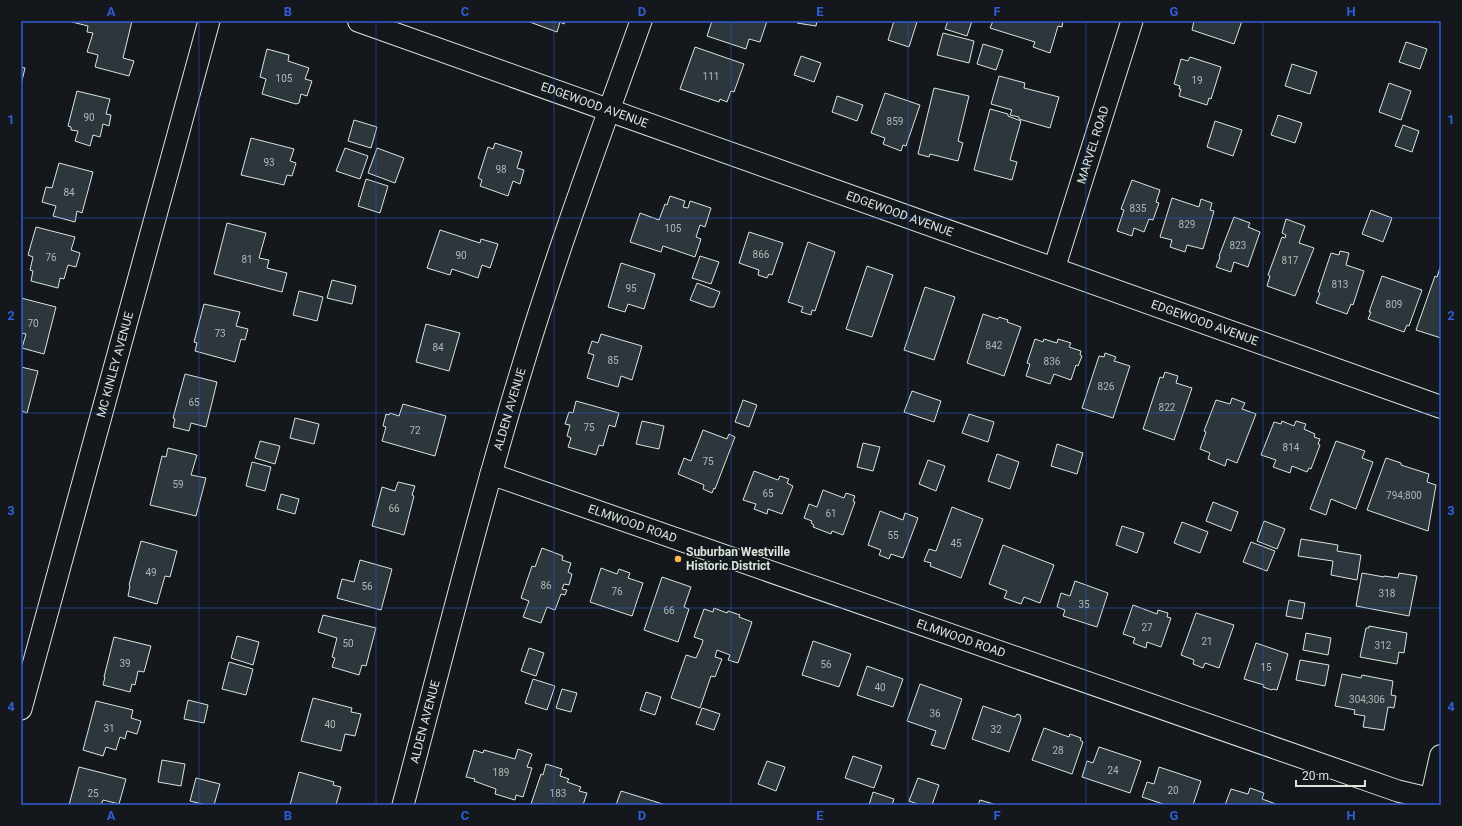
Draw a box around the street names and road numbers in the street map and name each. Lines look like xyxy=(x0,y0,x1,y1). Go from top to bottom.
street label: EDGEWOOD AVENUE xyxy=(539,79,650,131)
street label: MARVEL ROAD xyxy=(1074,104,1112,186)
street label: EDGEWOOD AVENUE xyxy=(844,188,955,239)
street label: EDGEWOOD AVENUE xyxy=(1149,297,1260,348)
street label: MC KINLEY AVENUE xyxy=(94,310,136,419)
street label: ALDEN AVENUE xyxy=(491,366,529,452)
street label: ELMWOOD ROAD xyxy=(586,502,679,545)
street label: ELMWOOD ROAD xyxy=(915,616,1007,660)
street label: ALDEN AVENUE xyxy=(407,679,443,765)

